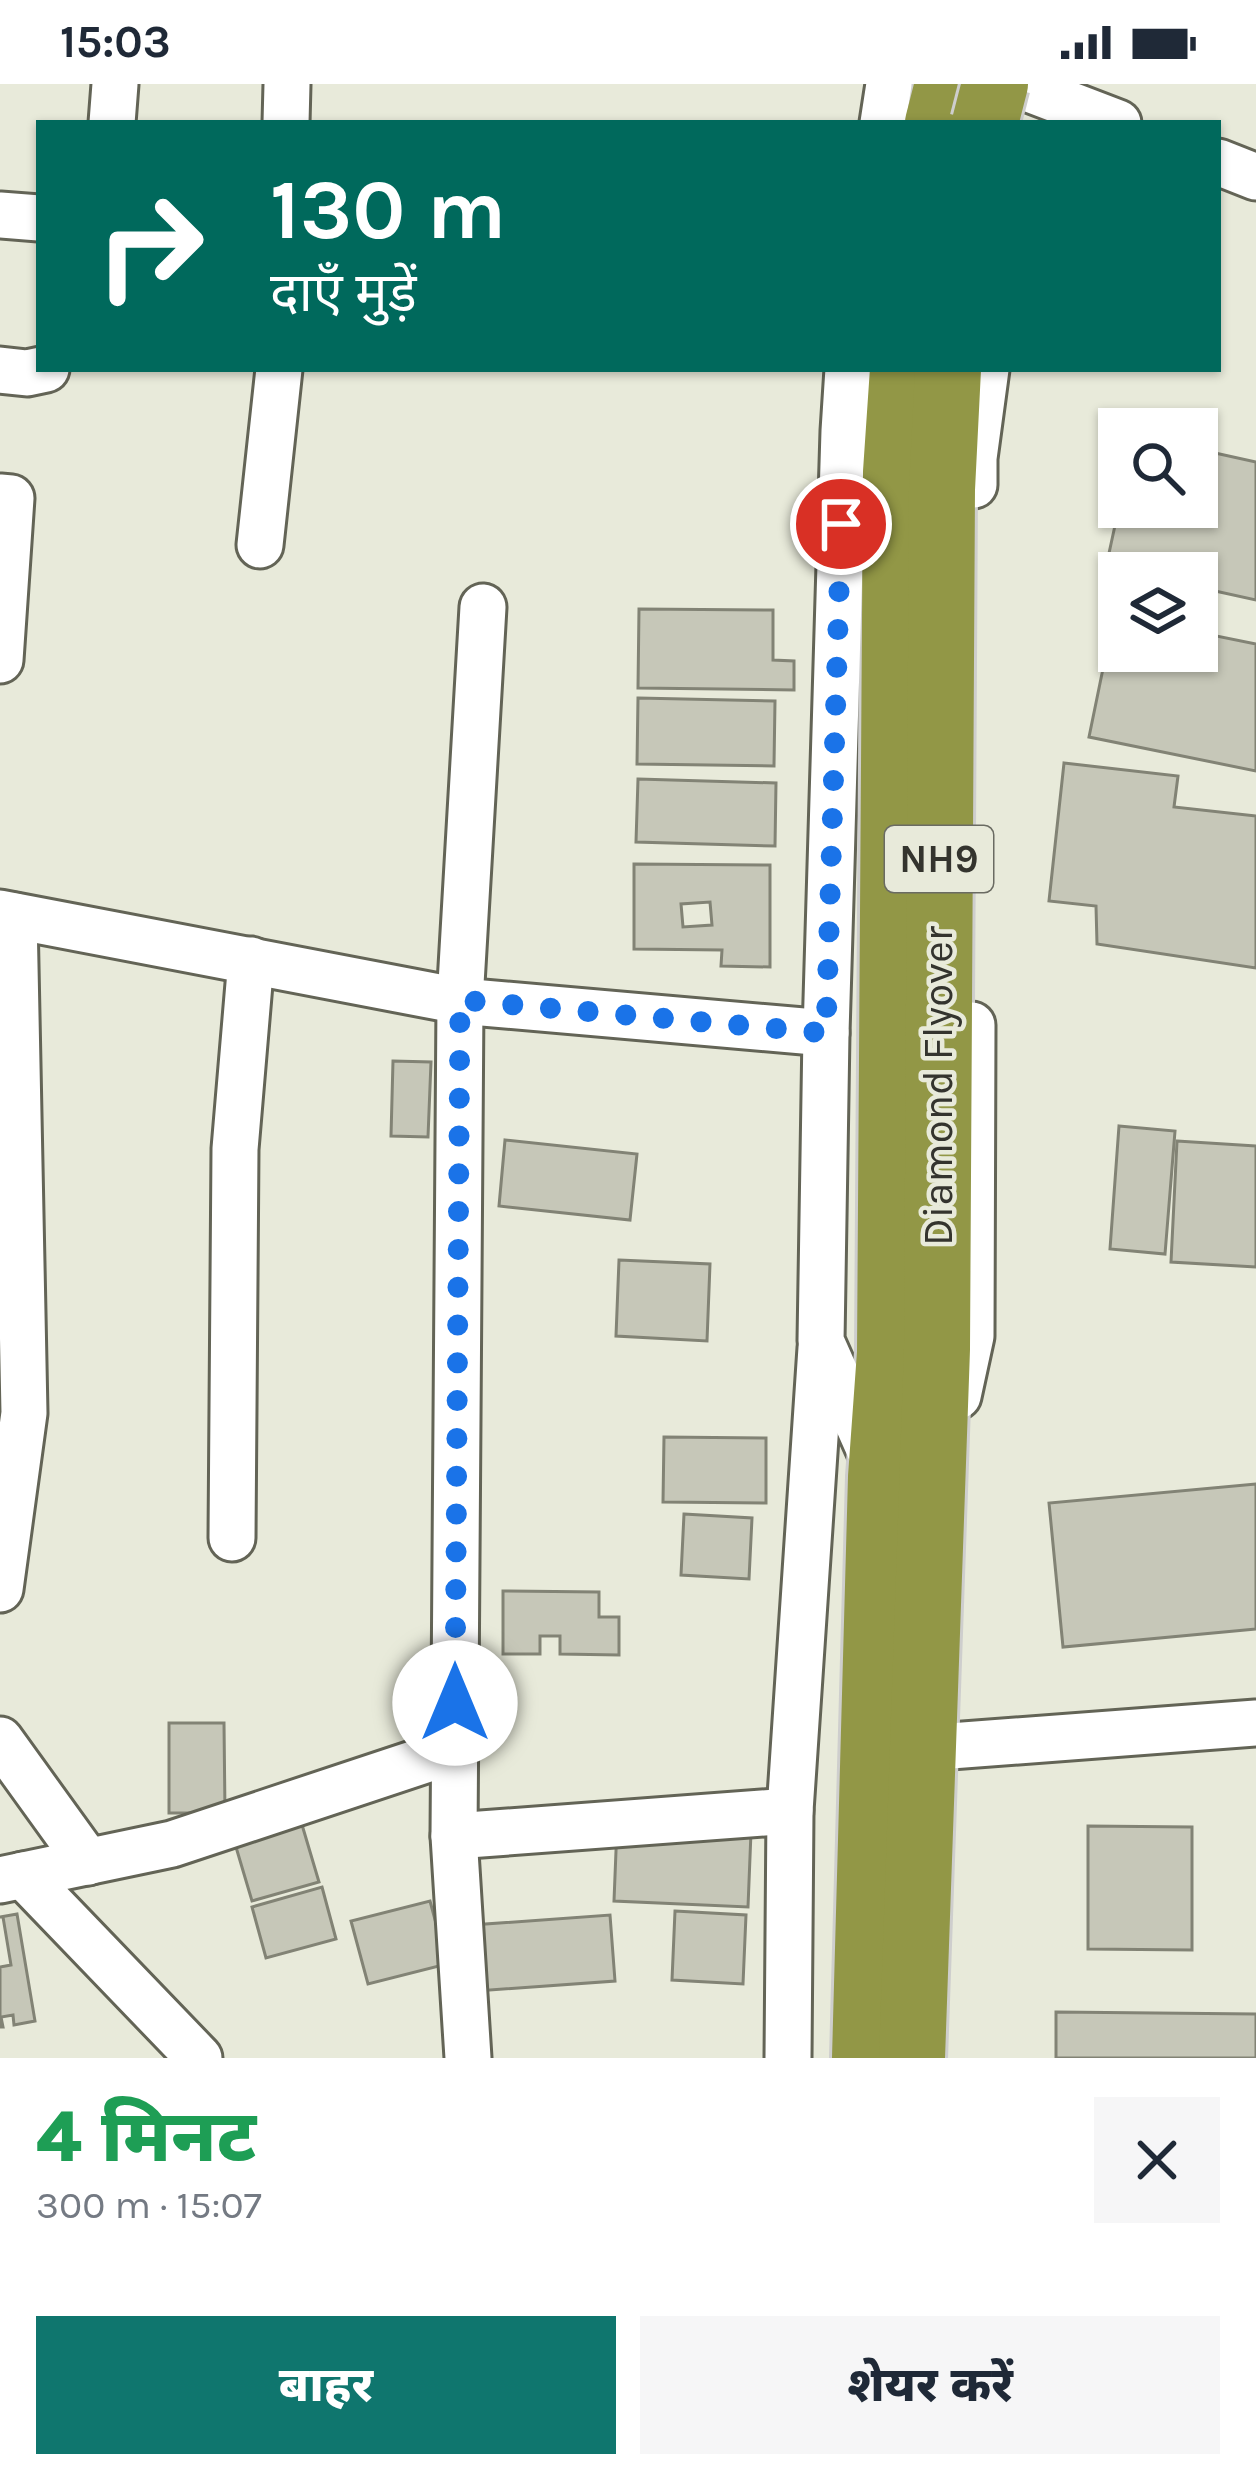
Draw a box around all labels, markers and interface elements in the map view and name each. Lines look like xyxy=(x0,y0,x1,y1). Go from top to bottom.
text: 15:03 xyxy=(60,16,171,68)
text: 130 m xyxy=(270,161,506,259)
icon: right xyxy=(72,168,228,324)
text: दाएँ मुड़ें xyxy=(270,261,417,325)
map controls xyxy=(1098,408,1218,672)
button: search xyxy=(1098,408,1218,528)
pin xyxy=(790,473,892,575)
icon: arrive xyxy=(808,491,874,557)
button: layers xyxy=(1098,552,1218,672)
road number: NH9 xyxy=(885,826,993,892)
street label: Diamond Flyover xyxy=(913,925,963,1246)
position arrow xyxy=(392,1640,518,1766)
text: 4 मिनट xyxy=(36,2095,256,2179)
button: close xyxy=(1094,2097,1220,2223)
text: 300 m · 15:07 xyxy=(36,2182,262,2228)
button: बाहर xyxy=(36,2316,616,2454)
button: शेयर करें xyxy=(640,2316,1220,2454)

